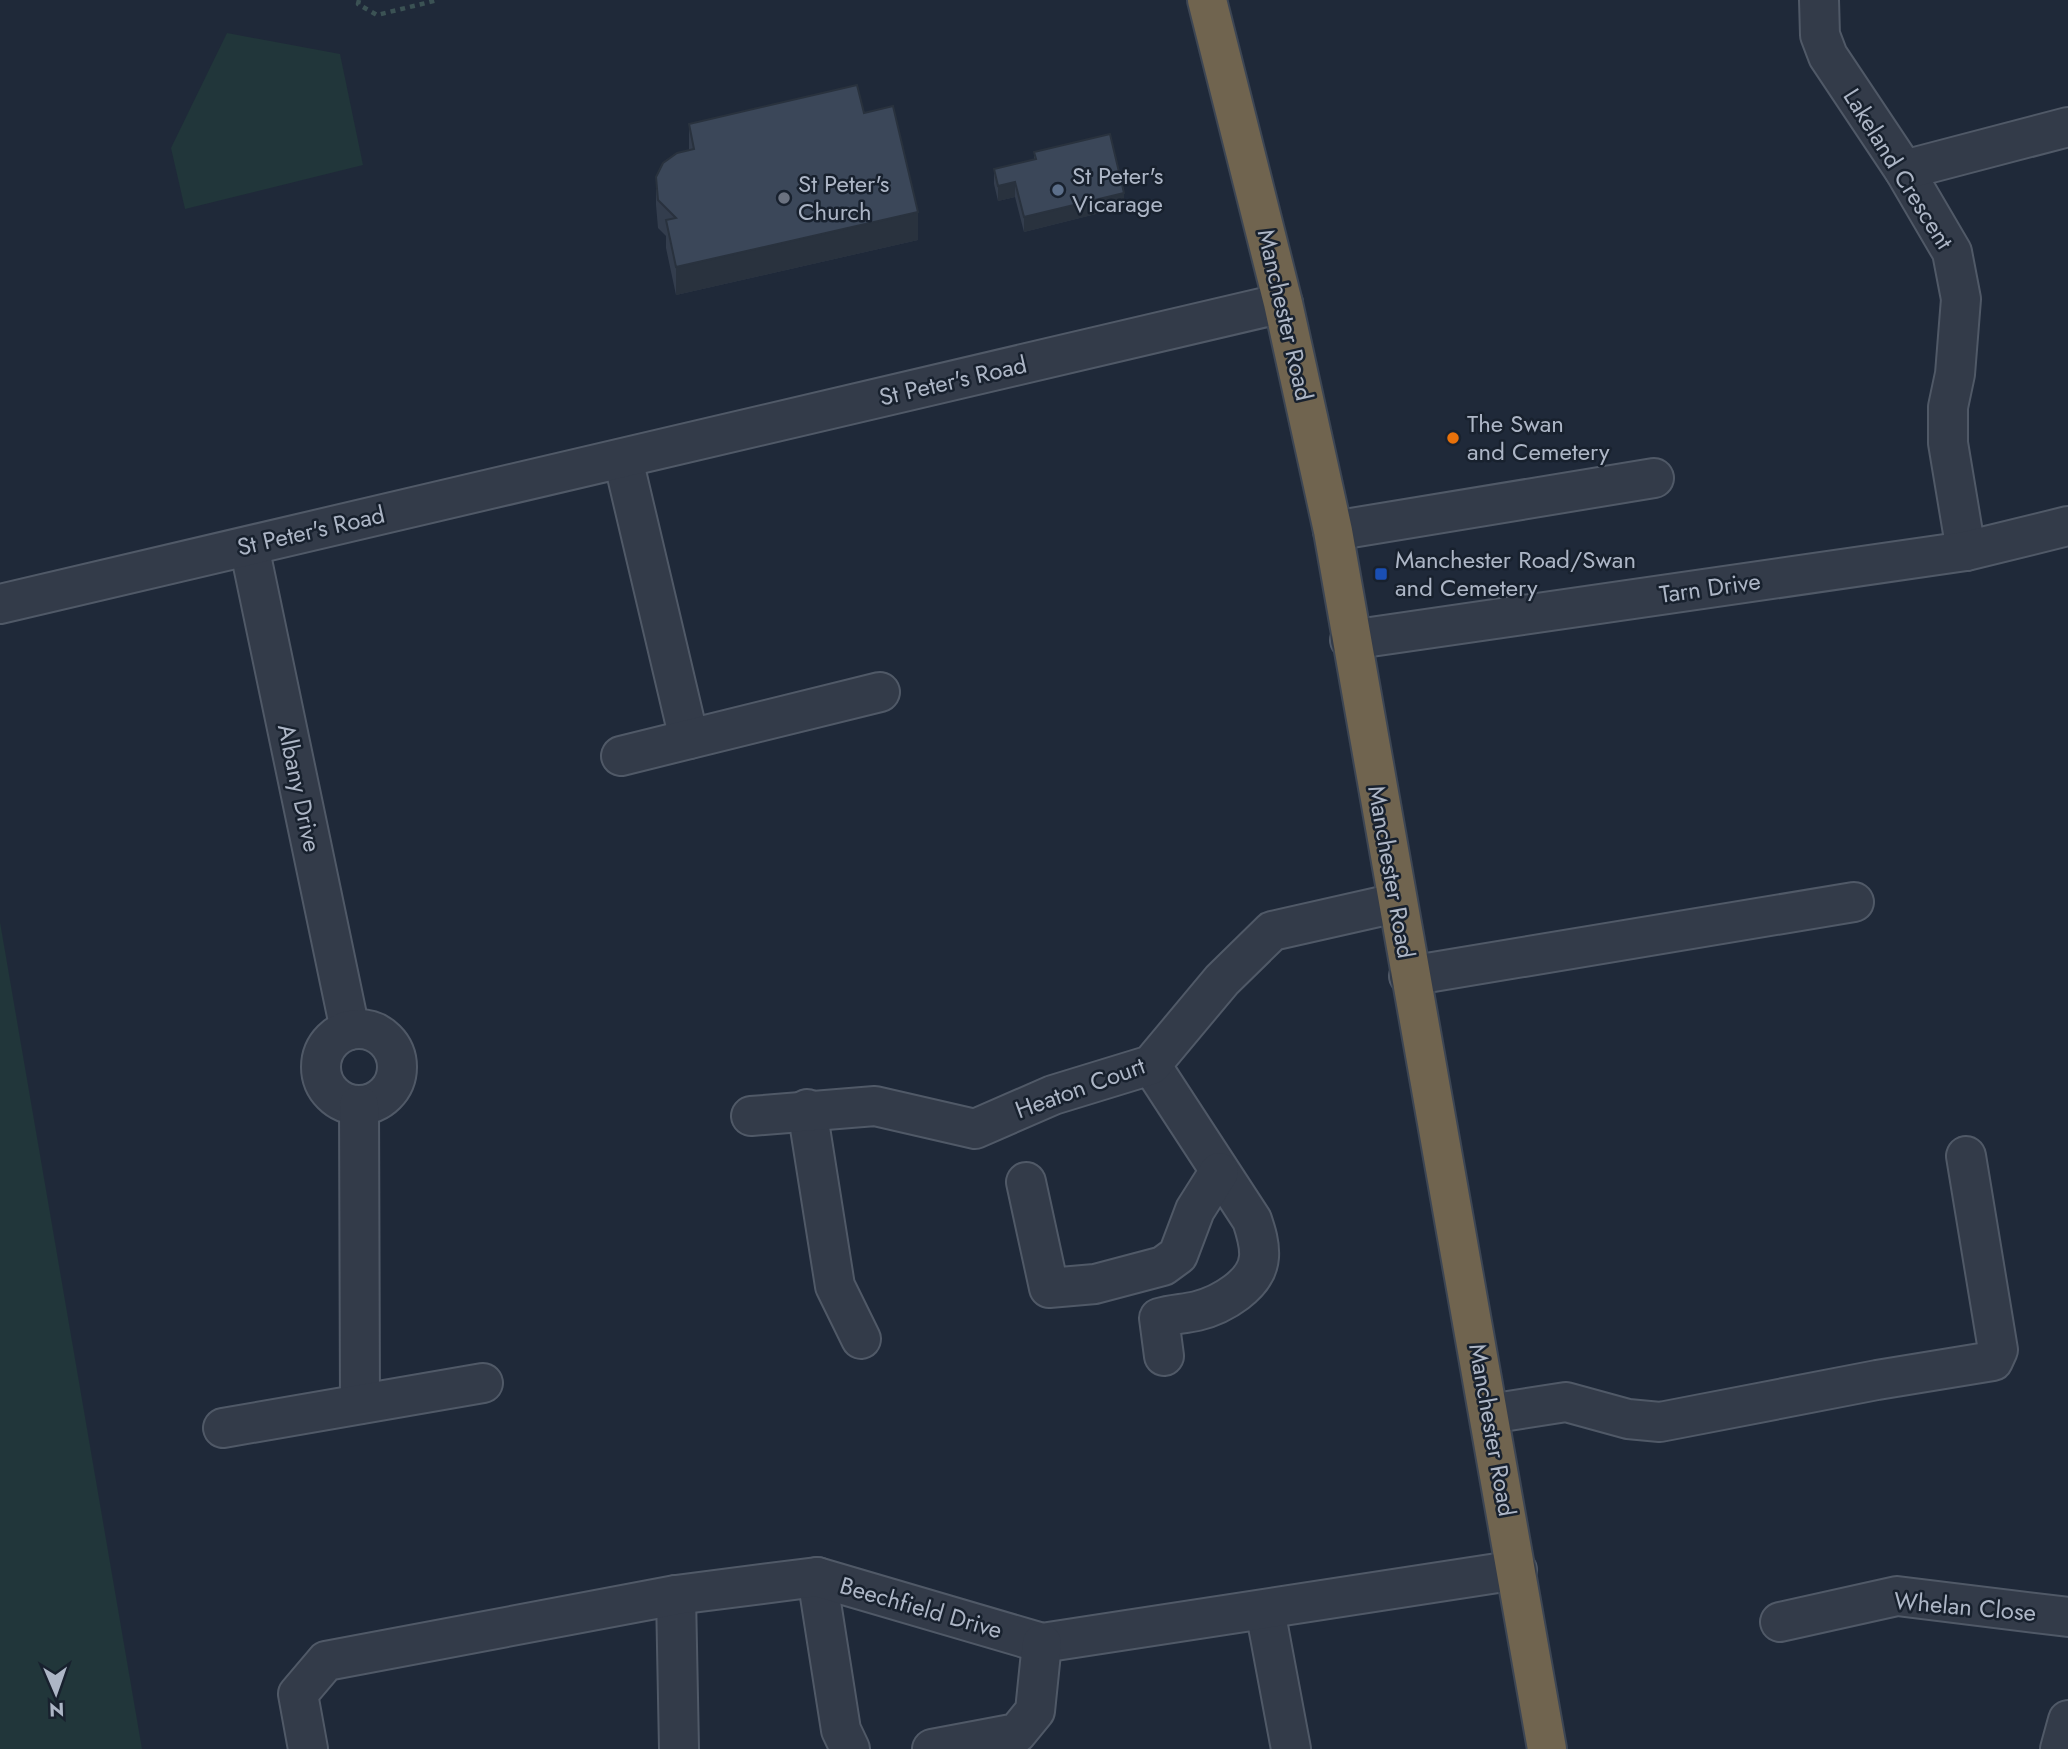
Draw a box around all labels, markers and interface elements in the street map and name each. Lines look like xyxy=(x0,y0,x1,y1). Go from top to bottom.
street label: Lakeland Crescent xyxy=(1835,81,1962,256)
place label: St Peter's Vicarage xyxy=(1072,158,1163,221)
place label: St Peter's Church xyxy=(798,166,889,229)
marker: St Peter's Vicarage xyxy=(1050,182,1066,198)
marker: St Peter's Church xyxy=(776,190,792,206)
street label: Manchester Road xyxy=(1249,226,1322,404)
street label: St Peter's Road xyxy=(876,347,1030,414)
place label: The Swan and Cemetery xyxy=(1467,406,1610,469)
marker: The Swan and Cemetery xyxy=(1445,430,1461,446)
street label: St Peter's Road xyxy=(234,497,388,564)
place label: Manchester Road/Swan and Cemetery xyxy=(1395,542,1636,605)
street label: Tarn Drive xyxy=(1657,563,1763,612)
marker: Manchester Road/Swan and Cemetery xyxy=(1373,566,1389,582)
street label: Albany Drive xyxy=(269,721,330,855)
street label: Manchester Road xyxy=(1359,783,1424,961)
street label: Heaton Court xyxy=(1010,1048,1150,1127)
street label: Manchester Road xyxy=(1460,1341,1525,1519)
street label: Beechfield Drive xyxy=(836,1568,1006,1647)
street label: Whelan Close xyxy=(1892,1583,2038,1630)
north arrow xyxy=(21,1658,91,1728)
text: N xyxy=(49,1696,65,1723)

